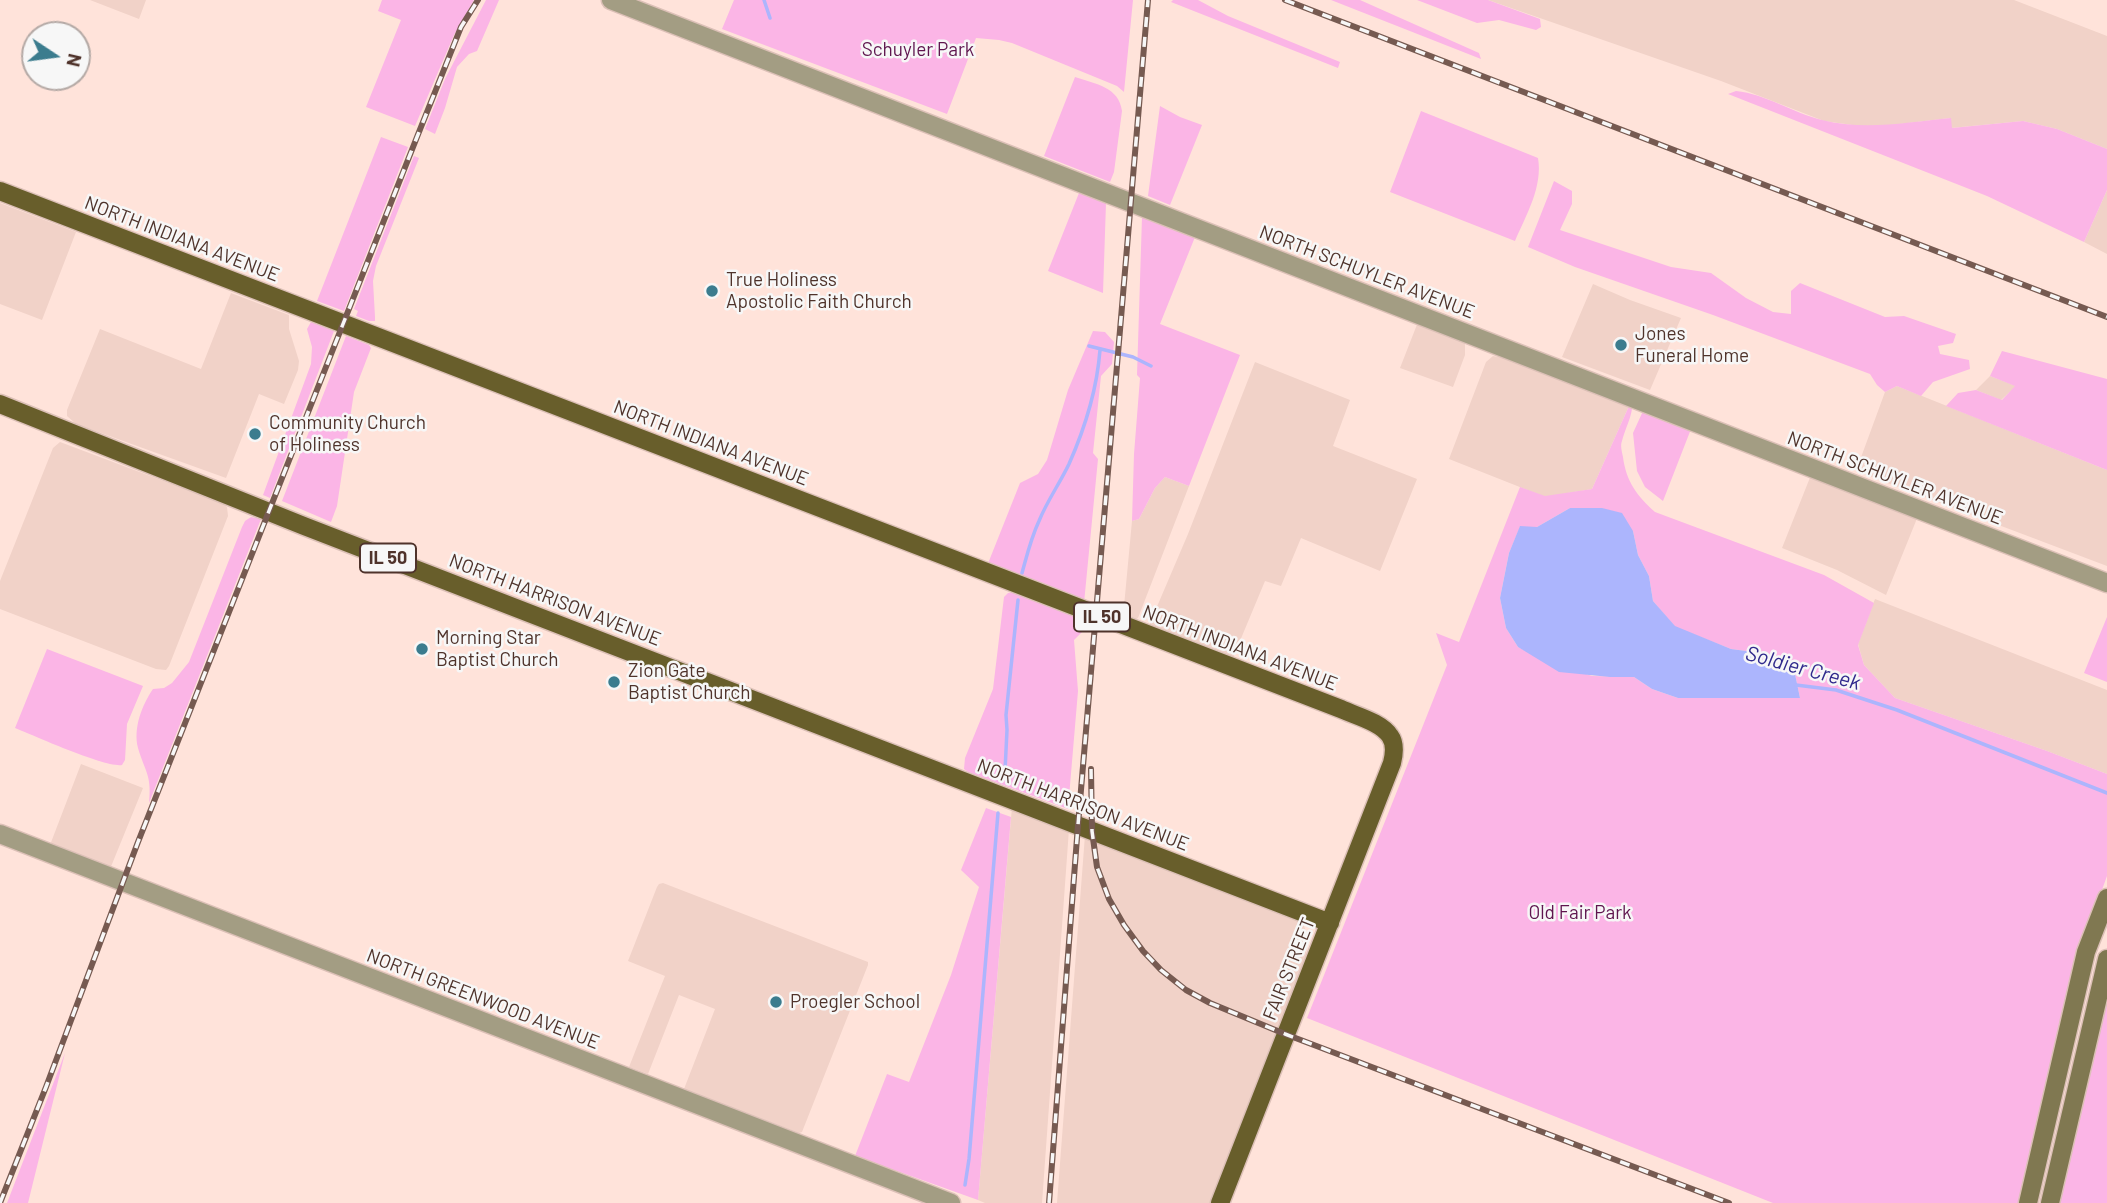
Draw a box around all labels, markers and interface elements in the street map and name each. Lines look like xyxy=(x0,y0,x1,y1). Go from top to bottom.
north arrow xyxy=(21,21,91,91)
park label: Schuyler Park xyxy=(862,39,974,61)
text: N xyxy=(62,52,88,69)
street label: NORTH INDIANA AVENUE xyxy=(81,191,283,287)
street label: NORTH SCHUYLER AVENUE xyxy=(1256,220,1478,324)
place label: True Holiness Apostolic Faith Church xyxy=(726,269,912,313)
marker: True Holiness Apostolic Faith Church xyxy=(704,283,720,299)
place label: Jones Funeral Home xyxy=(1635,323,1749,367)
marker: Jones Funeral Home xyxy=(1613,337,1629,353)
street label: NORTH INDIANA AVENUE xyxy=(610,395,812,491)
place label: Community Church of Holiness xyxy=(269,412,426,456)
marker: Community Church of Holiness xyxy=(247,426,263,442)
street label: NORTH SCHUYLER AVENUE xyxy=(1784,426,2006,530)
road number: IL 50 xyxy=(360,544,416,572)
street label: NORTH HARRISON AVENUE xyxy=(446,549,664,651)
street label: NORTH INDIANA AVENUE xyxy=(1139,600,1341,696)
road number: IL 50 xyxy=(1074,602,1130,632)
place label: Morning Star Baptist Church xyxy=(436,627,558,671)
marker: Morning Star Baptist Church xyxy=(414,641,430,657)
water label: Soldier Creek xyxy=(1743,641,1863,695)
place label: Zion Gate Baptist Church xyxy=(628,660,750,704)
marker: Zion Gate Baptist Church xyxy=(606,674,622,690)
street label: NORTH HARRISON AVENUE xyxy=(974,754,1192,856)
park label: Old Fair Park xyxy=(1528,902,1632,924)
street label: FAIR STREET xyxy=(1258,914,1320,1024)
street label: NORTH GREENWOOD AVENUE xyxy=(363,944,603,1054)
place label: Proegler School xyxy=(790,991,920,1013)
marker: Proegler School xyxy=(768,994,784,1010)

